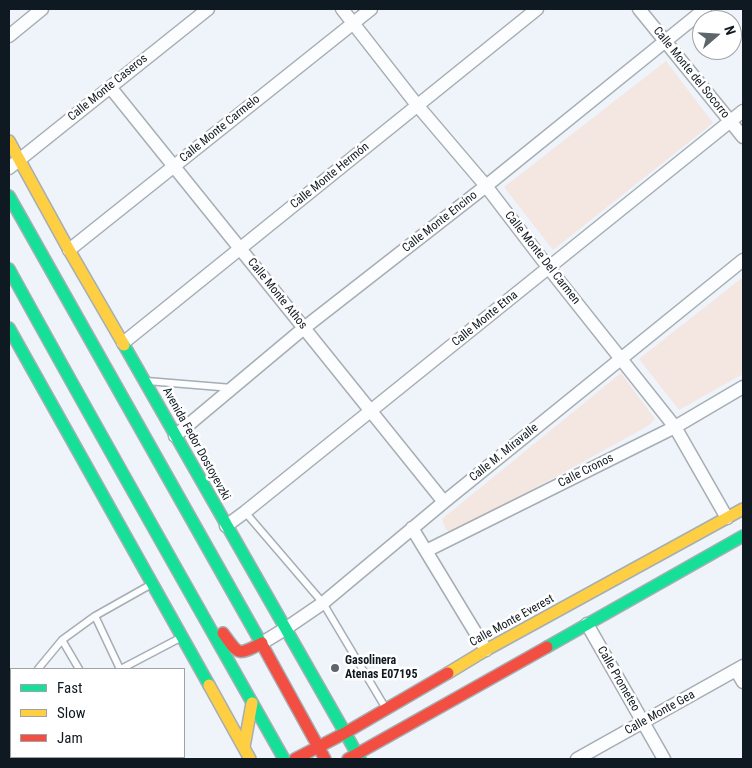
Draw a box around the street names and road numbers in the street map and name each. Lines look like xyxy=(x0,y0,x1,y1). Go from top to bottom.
street label: Calle Monte del Socorro xyxy=(650,24,732,122)
street label: Calle Monte Caseros xyxy=(65,52,151,124)
street label: Calle Monte Carmelo xyxy=(177,92,263,166)
street label: Calle Monte Hermón xyxy=(288,140,372,212)
street label: Calle Monte Encino xyxy=(400,188,480,256)
street label: Calle Monte Del Carmen xyxy=(501,209,583,307)
street label: Calle Monte Athos xyxy=(244,256,310,332)
street label: Calle Monte Etna xyxy=(449,288,521,350)
street label: Avenida Fedor Dostoyevzki xyxy=(159,385,233,503)
street label: Calle M. Miravalle xyxy=(467,421,541,485)
street label: Calle Cronos xyxy=(556,451,616,491)
street label: Calle Monte Everest xyxy=(467,592,557,650)
street label: Calle Prometeo xyxy=(594,644,642,714)
street label: Calle Monte Gea xyxy=(623,688,697,738)

